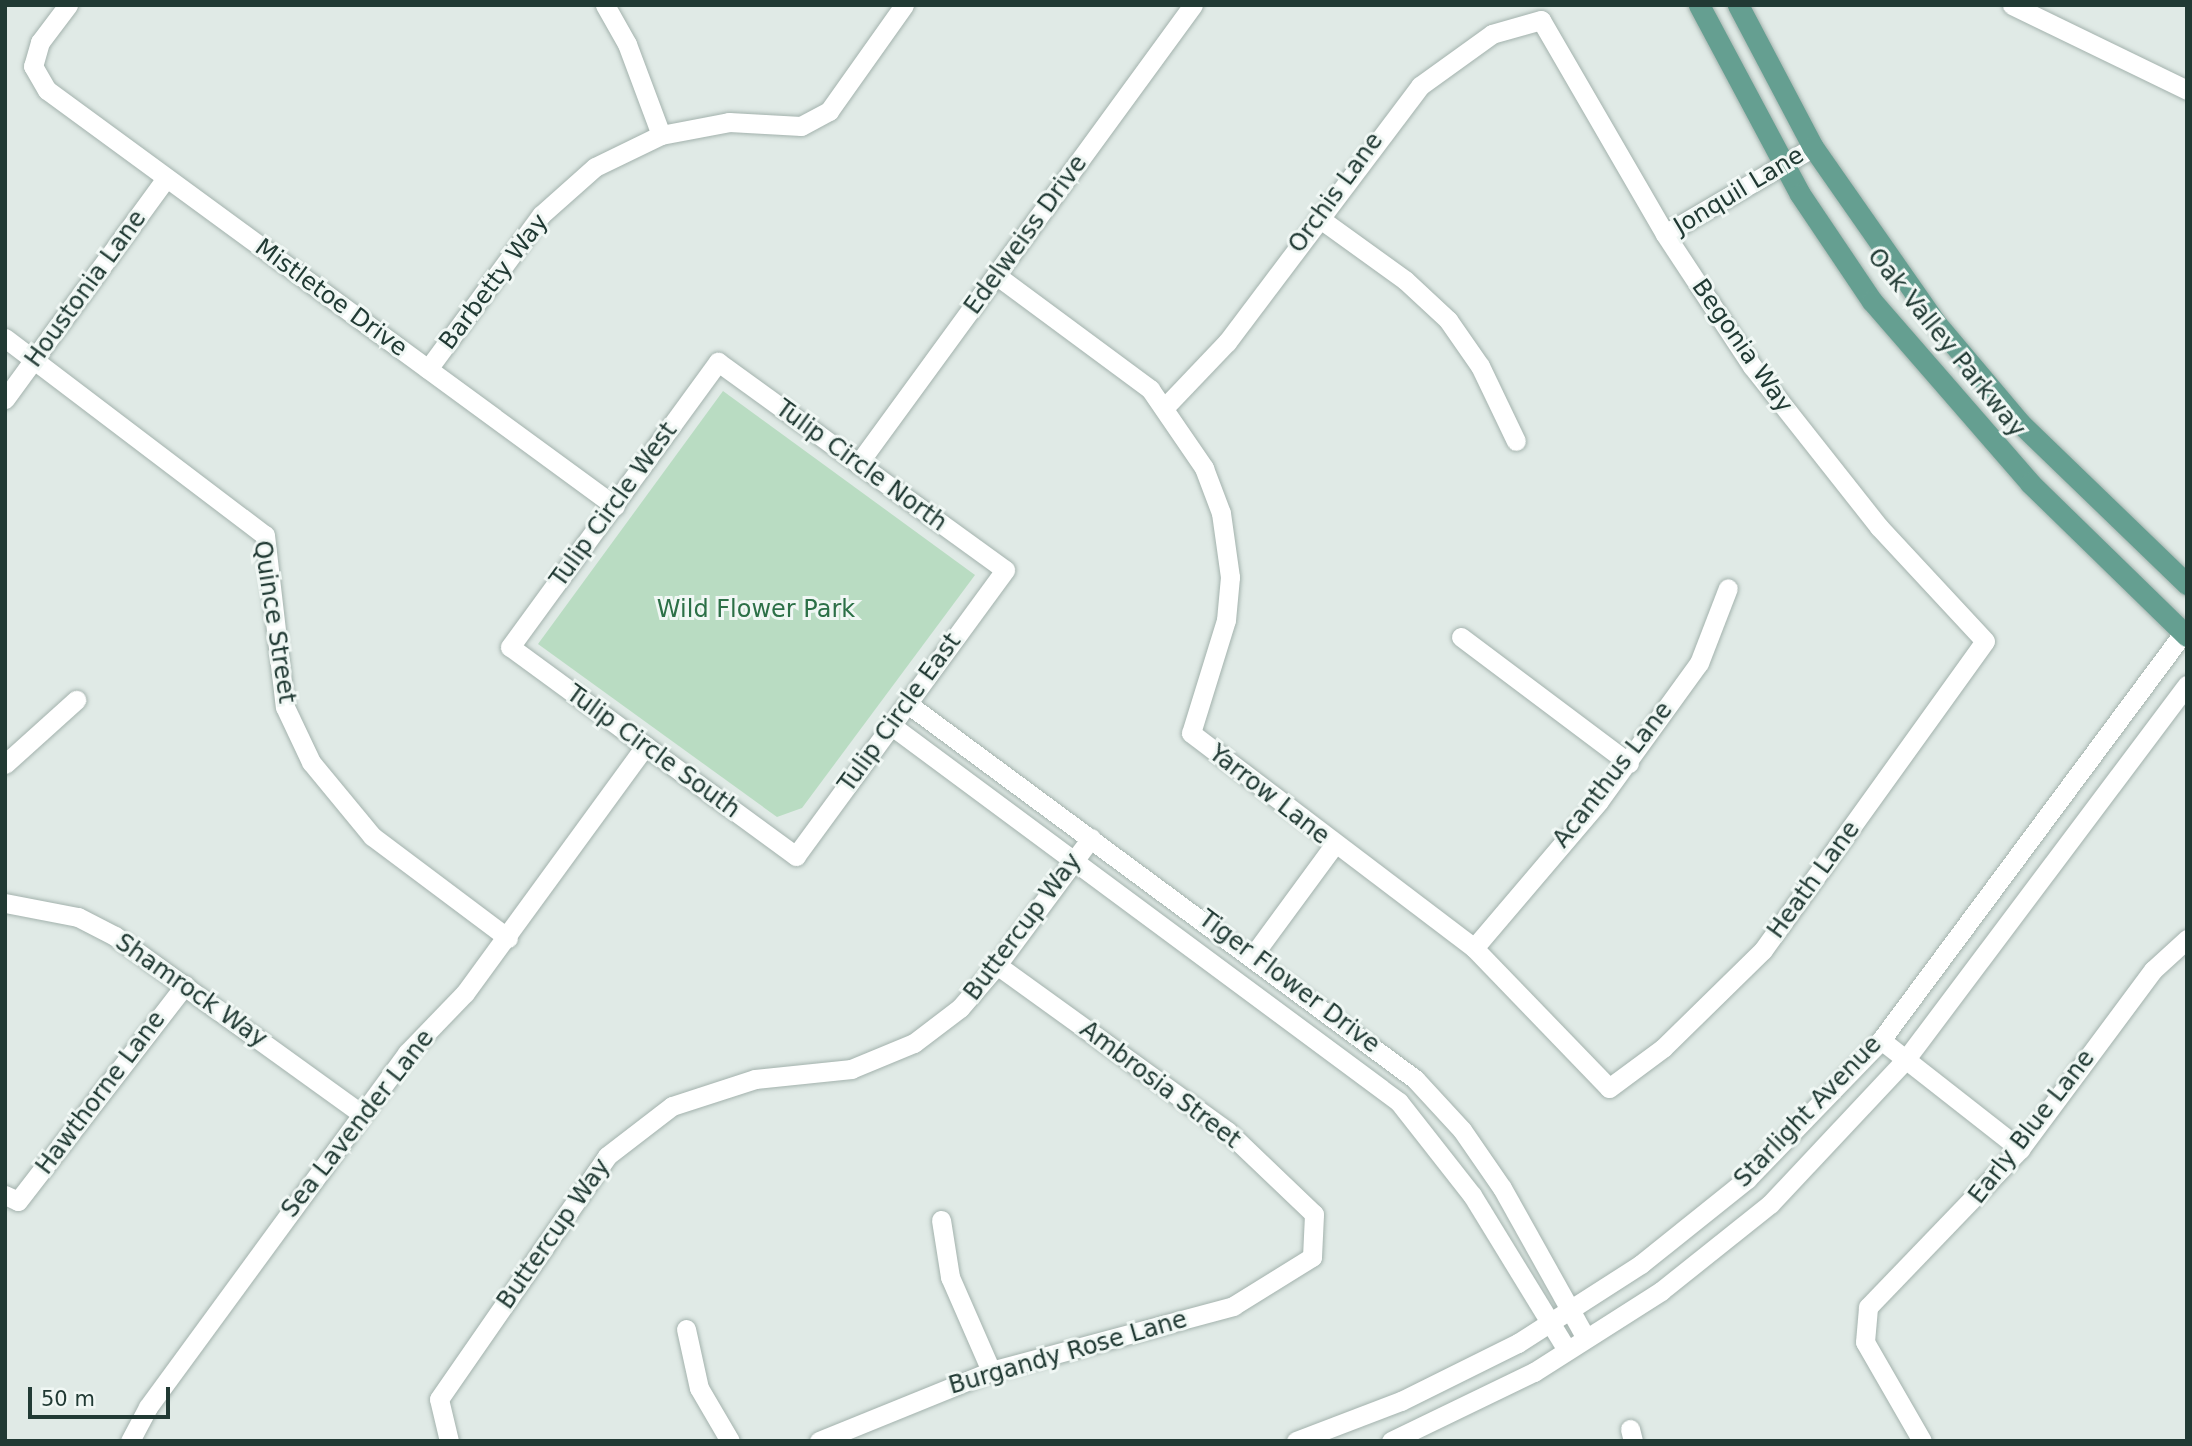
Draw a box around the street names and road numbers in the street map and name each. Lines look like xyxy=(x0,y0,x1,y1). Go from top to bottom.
street label: Orchis Lane xyxy=(1283,127,1389,259)
street label: Jonquil Lane xyxy=(1669,141,1809,241)
street label: Edelweiss Drive xyxy=(959,150,1093,320)
street label: Houstonia Lane xyxy=(19,205,153,373)
street label: Barbetty Way xyxy=(434,208,554,356)
street label: Mistletoe Drive xyxy=(249,233,413,363)
street label: Oak Valley Parkway xyxy=(1861,243,2031,443)
street label: Begonia Way xyxy=(1685,274,1799,418)
street label: Tulip Circle North xyxy=(770,394,952,538)
street label: Tulip Circle West xyxy=(545,417,683,593)
street label: Quince Street xyxy=(247,539,301,705)
street label: Tulip Circle East xyxy=(833,628,967,798)
street label: Tulip Circle South xyxy=(561,679,745,825)
street label: Acanthus Lane xyxy=(1547,696,1679,854)
street label: Yarrow Lane xyxy=(1203,739,1335,851)
street label: Heath Lane xyxy=(1762,816,1866,944)
street label: Buttercup Way xyxy=(958,848,1088,1006)
street label: Tiger Flower Drive xyxy=(1193,905,1385,1059)
street label: Shamrock Way xyxy=(110,928,272,1054)
street label: Hawthorne Lane xyxy=(30,1006,172,1180)
street label: Ambrosia Street xyxy=(1074,1015,1246,1155)
street label: Sea Lavender Lane xyxy=(276,1024,440,1224)
street label: Starlight Avenue xyxy=(1728,1030,1888,1194)
street label: Early Blue Lane xyxy=(1963,1044,2101,1210)
street label: Buttercup Way xyxy=(491,1153,617,1315)
street label: Burgandy Rose Lane xyxy=(946,1305,1190,1401)

